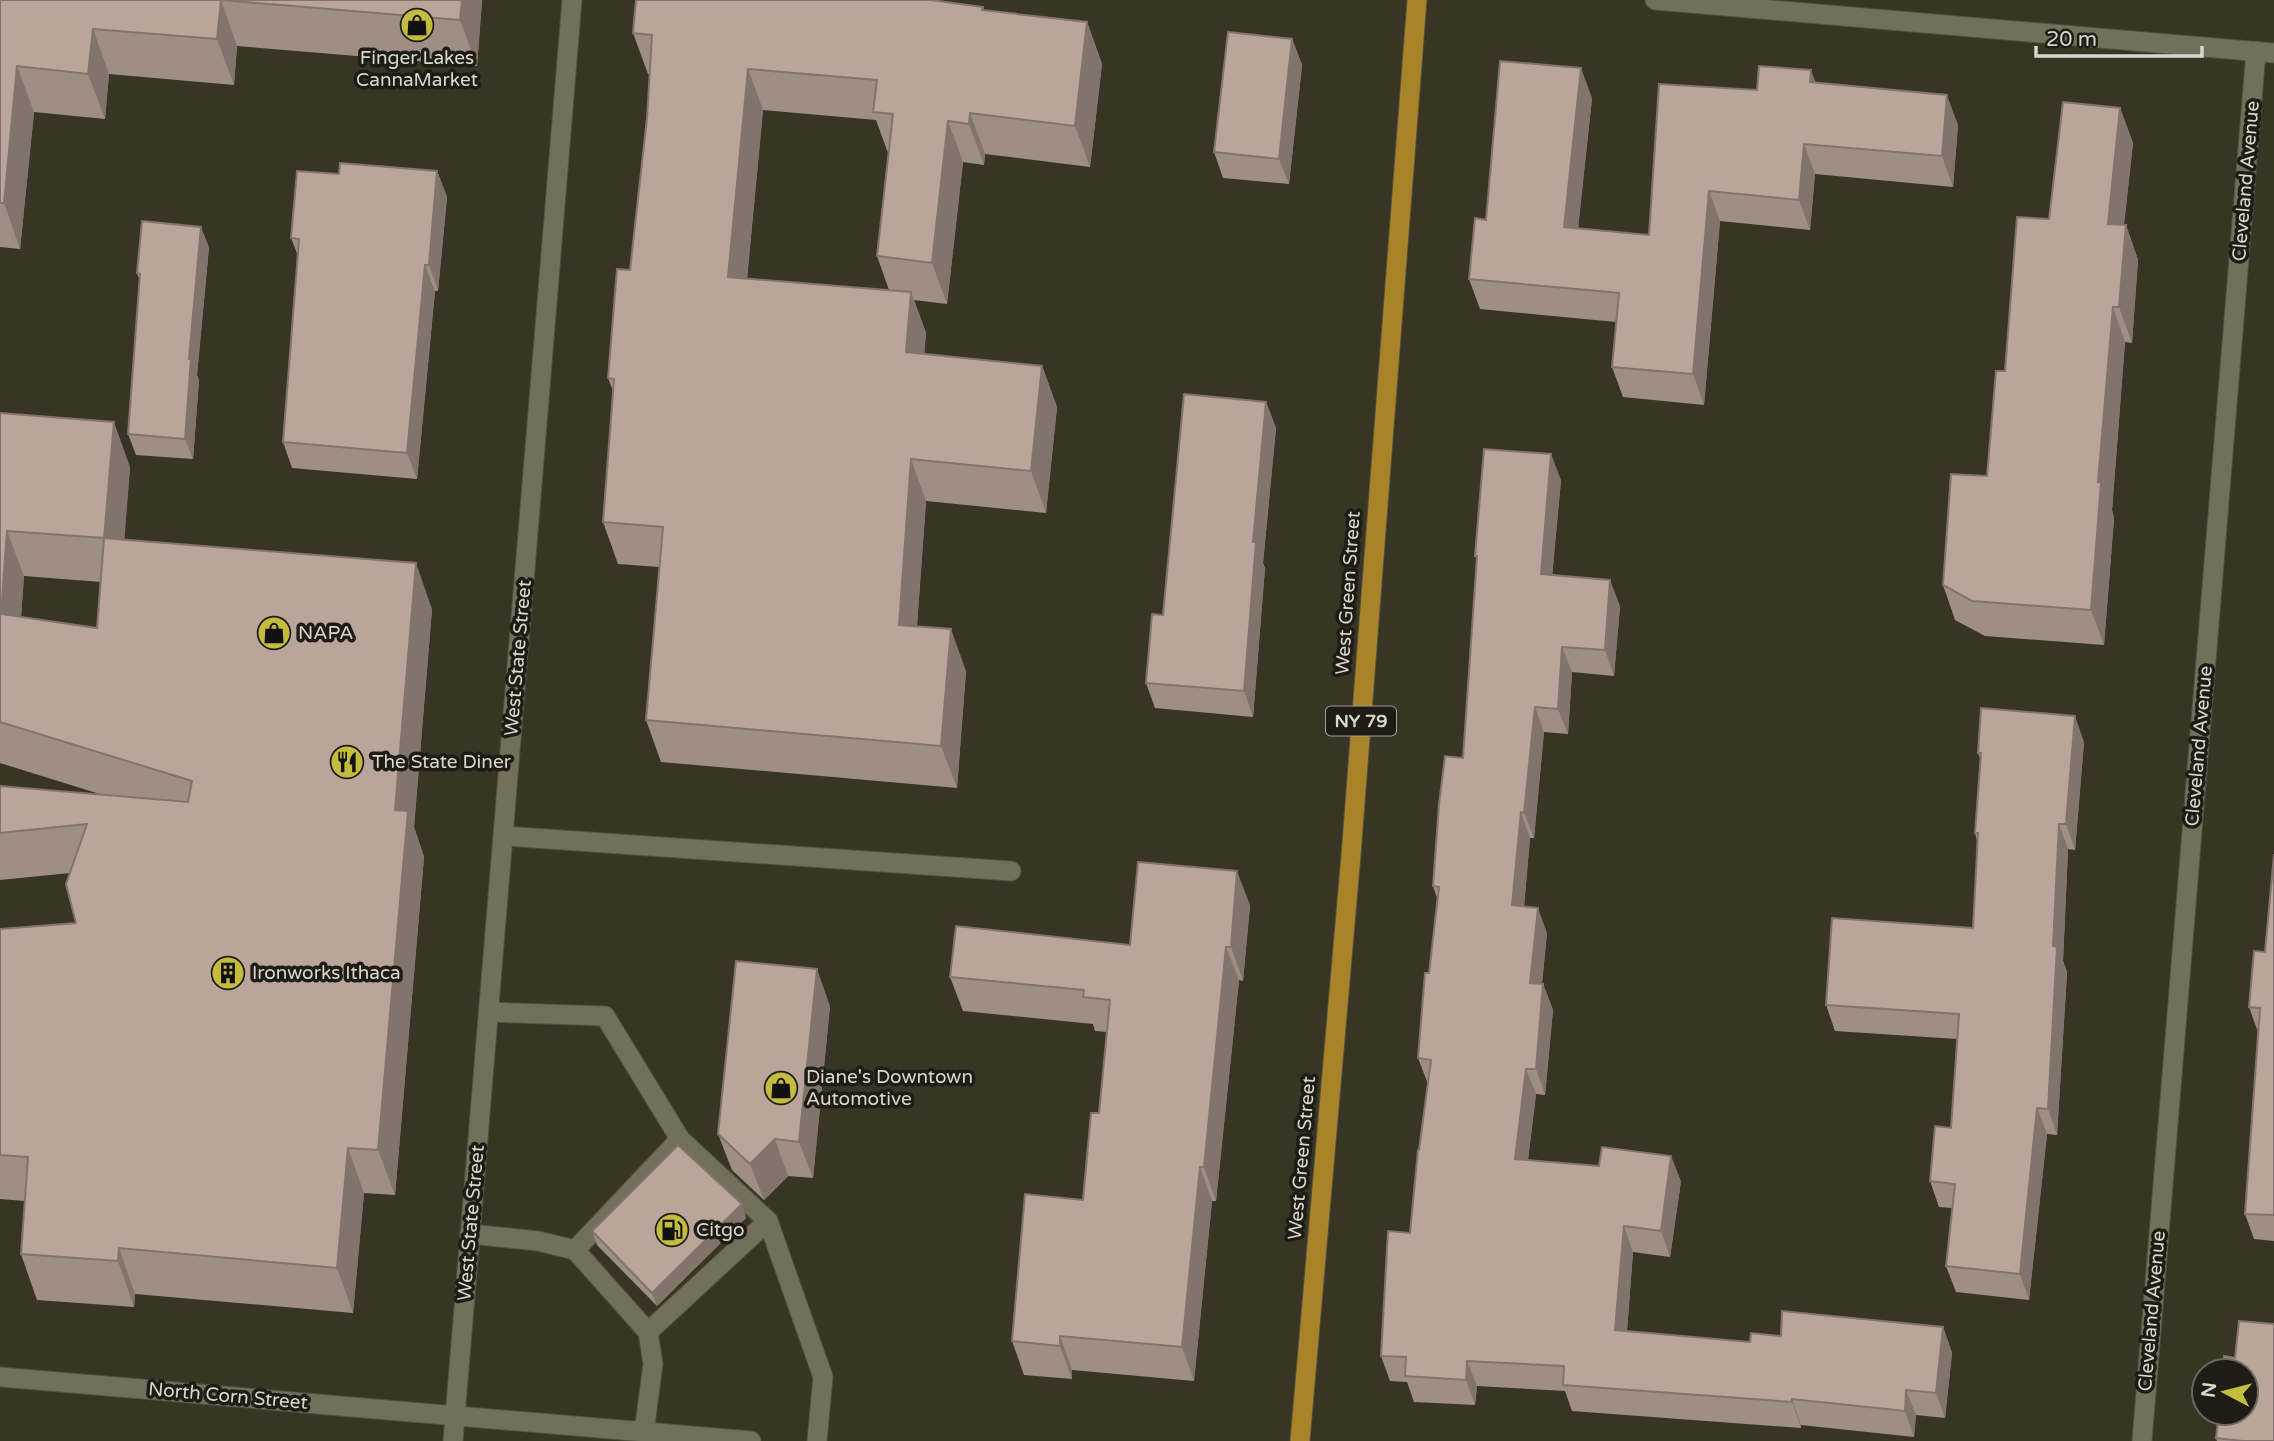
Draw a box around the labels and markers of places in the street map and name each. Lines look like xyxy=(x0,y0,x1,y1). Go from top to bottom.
shop icon: Finger Lakes CannaMarket xyxy=(398,6,436,44)
place label: Finger Lakes CannaMarket xyxy=(356,47,478,91)
shop icon: NAPA xyxy=(255,614,293,652)
place label: NAPA xyxy=(298,622,354,644)
restaurant icon: The State Diner xyxy=(328,743,366,781)
place label: The State Diner xyxy=(372,751,512,773)
building icon: Ironworks Ithaca xyxy=(209,954,247,992)
place label: Ironworks Ithaca xyxy=(252,962,401,984)
place label: Diane's Downtown Automotive xyxy=(806,1066,973,1110)
shop icon: Diane's Downtown Automotive xyxy=(762,1069,800,1107)
fuel station icon: Citgo xyxy=(653,1211,691,1249)
place label: Citgo xyxy=(696,1219,745,1241)

